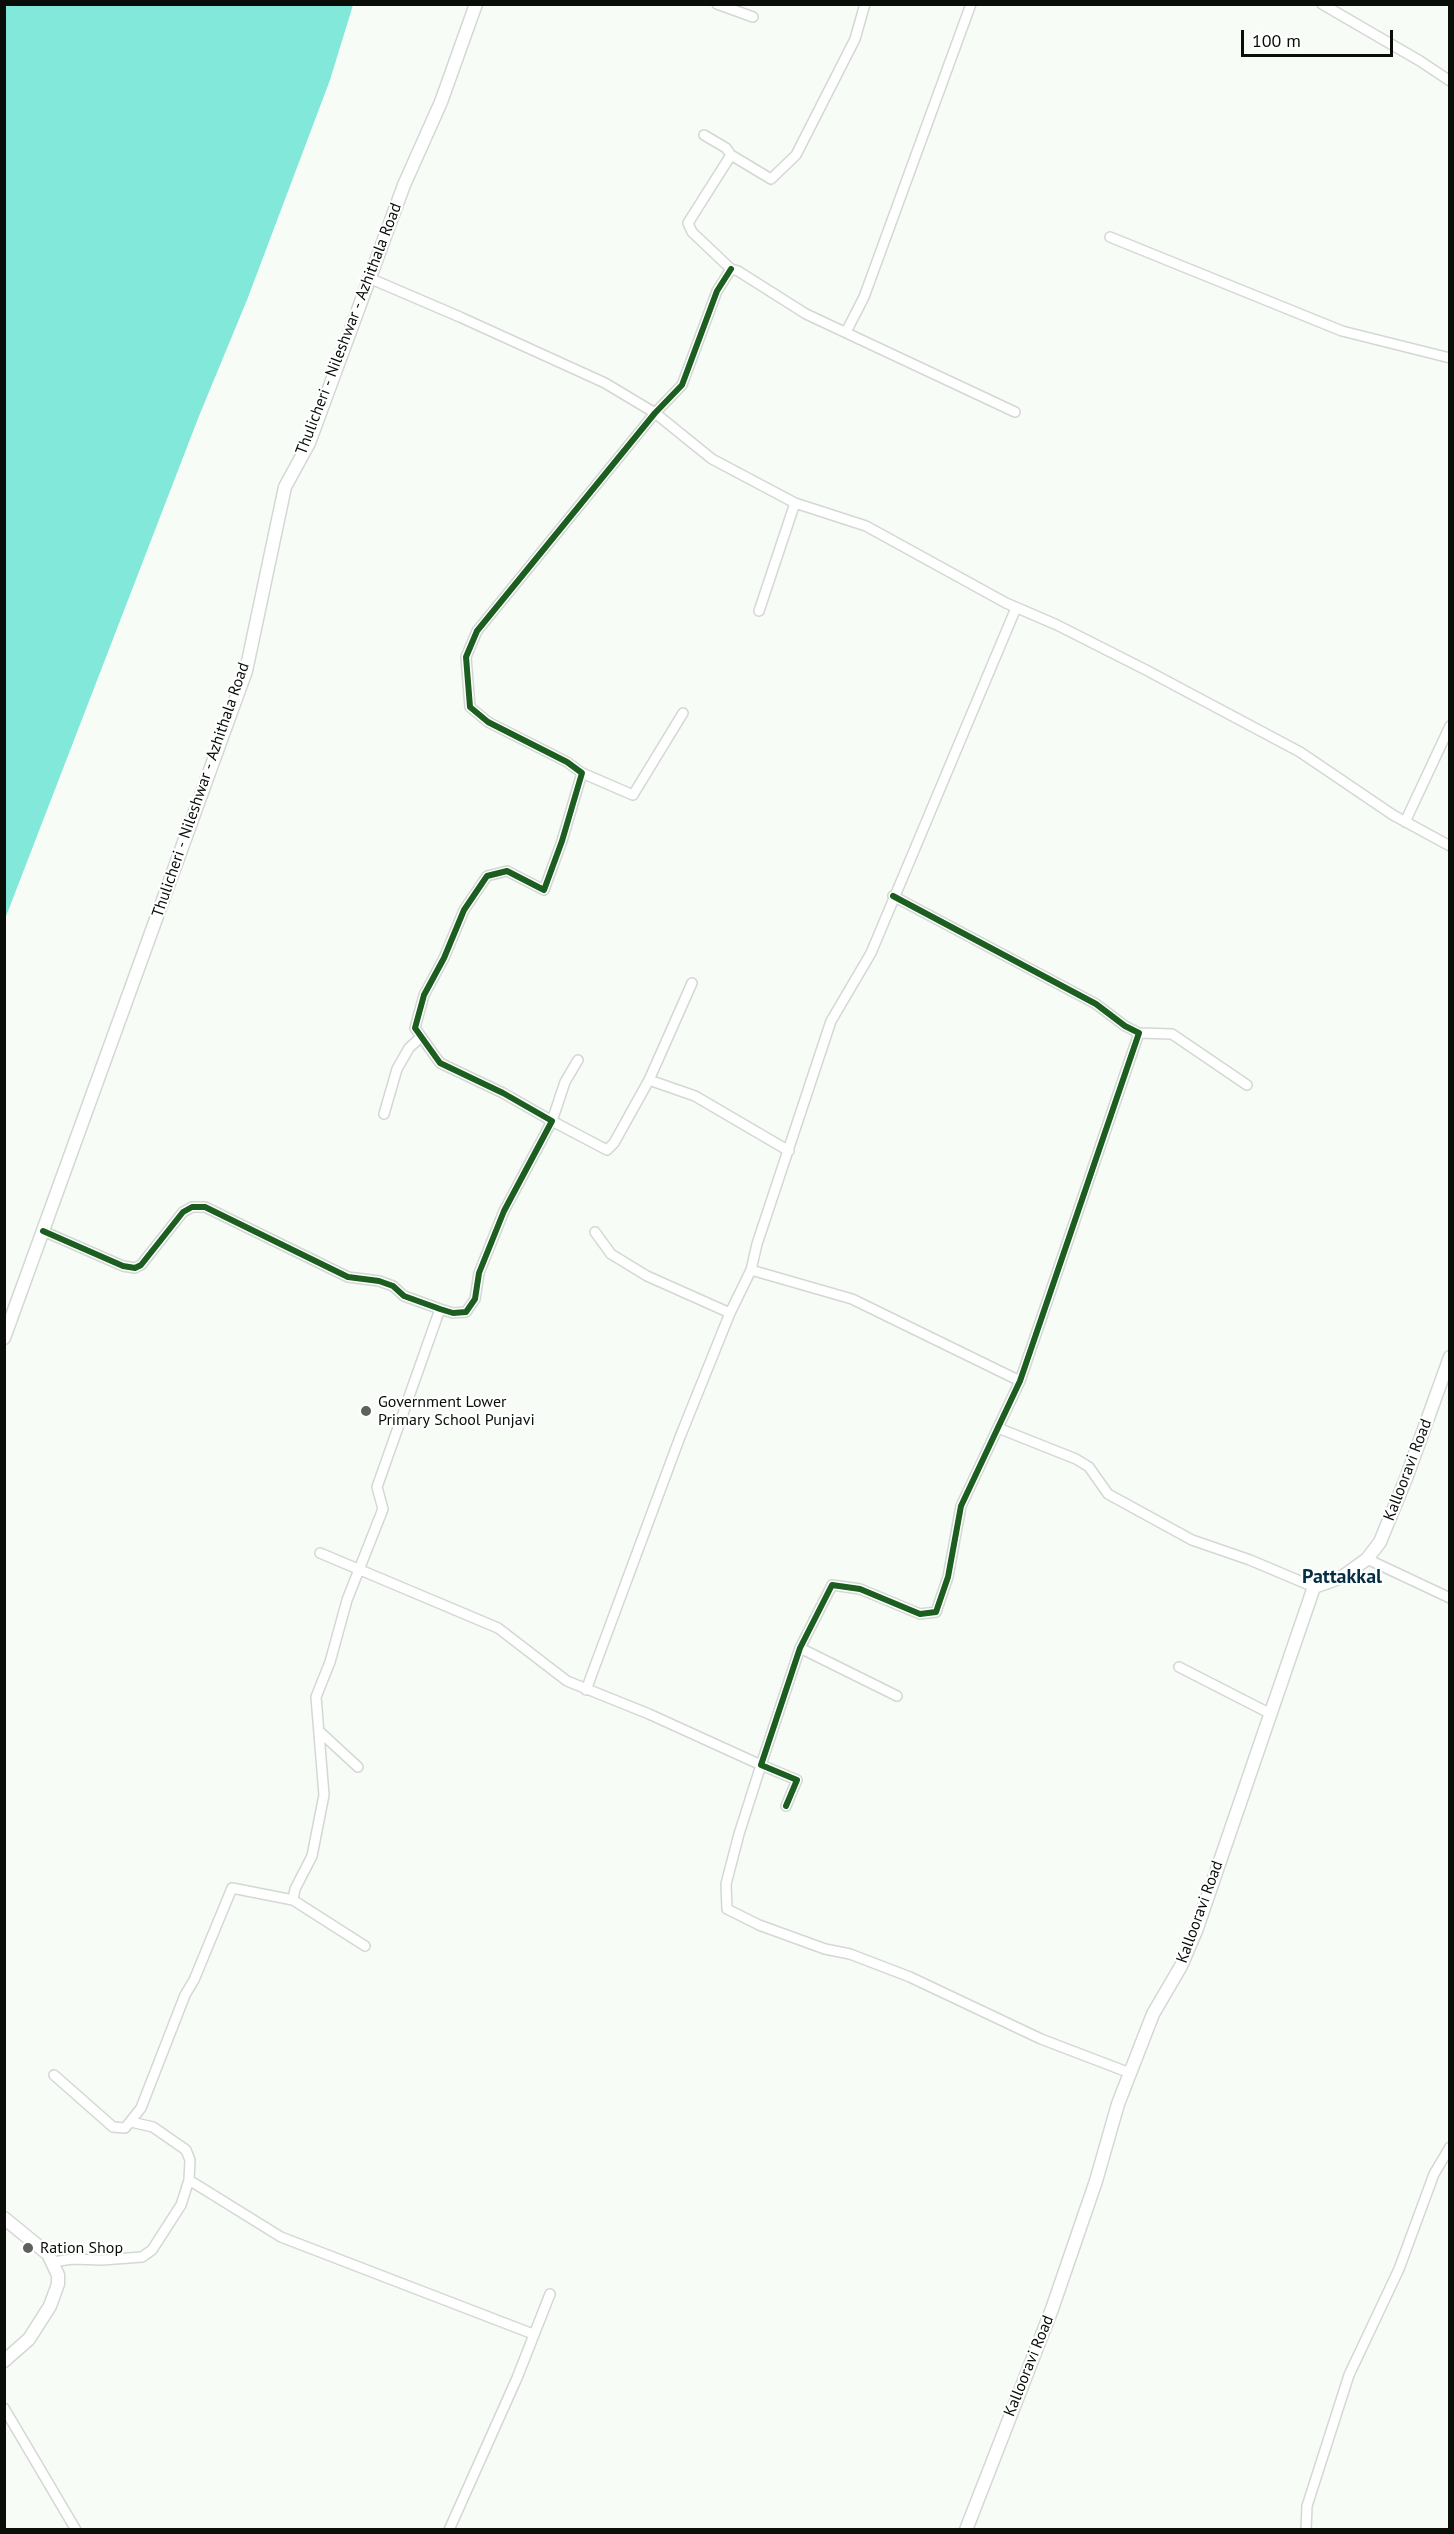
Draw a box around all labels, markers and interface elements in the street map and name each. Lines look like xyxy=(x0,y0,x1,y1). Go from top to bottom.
scale bar xyxy=(1244,18,1396,56)
text: 100 m xyxy=(1252,29,1301,52)
street label: Thulicheri - Nileshwar - Azhithala Road xyxy=(292,200,406,458)
street label: Thulicheri - Nileshwar - Azhithala Road xyxy=(148,660,254,920)
place label: Government Lower Primary School Punjavi xyxy=(378,1392,535,1430)
marker: Government Lower Primary School Punjavi xyxy=(359,1404,373,1418)
street label: Kallooravi Road xyxy=(1380,1416,1436,1524)
district label: Pattakkal xyxy=(1302,1565,1382,1589)
street label: Kallooravi Road xyxy=(1173,1858,1227,1966)
place label: Ration Shop xyxy=(40,2238,123,2258)
marker: Ration Shop xyxy=(21,2241,35,2255)
street label: Kallooravi Road xyxy=(1000,2313,1058,2419)

